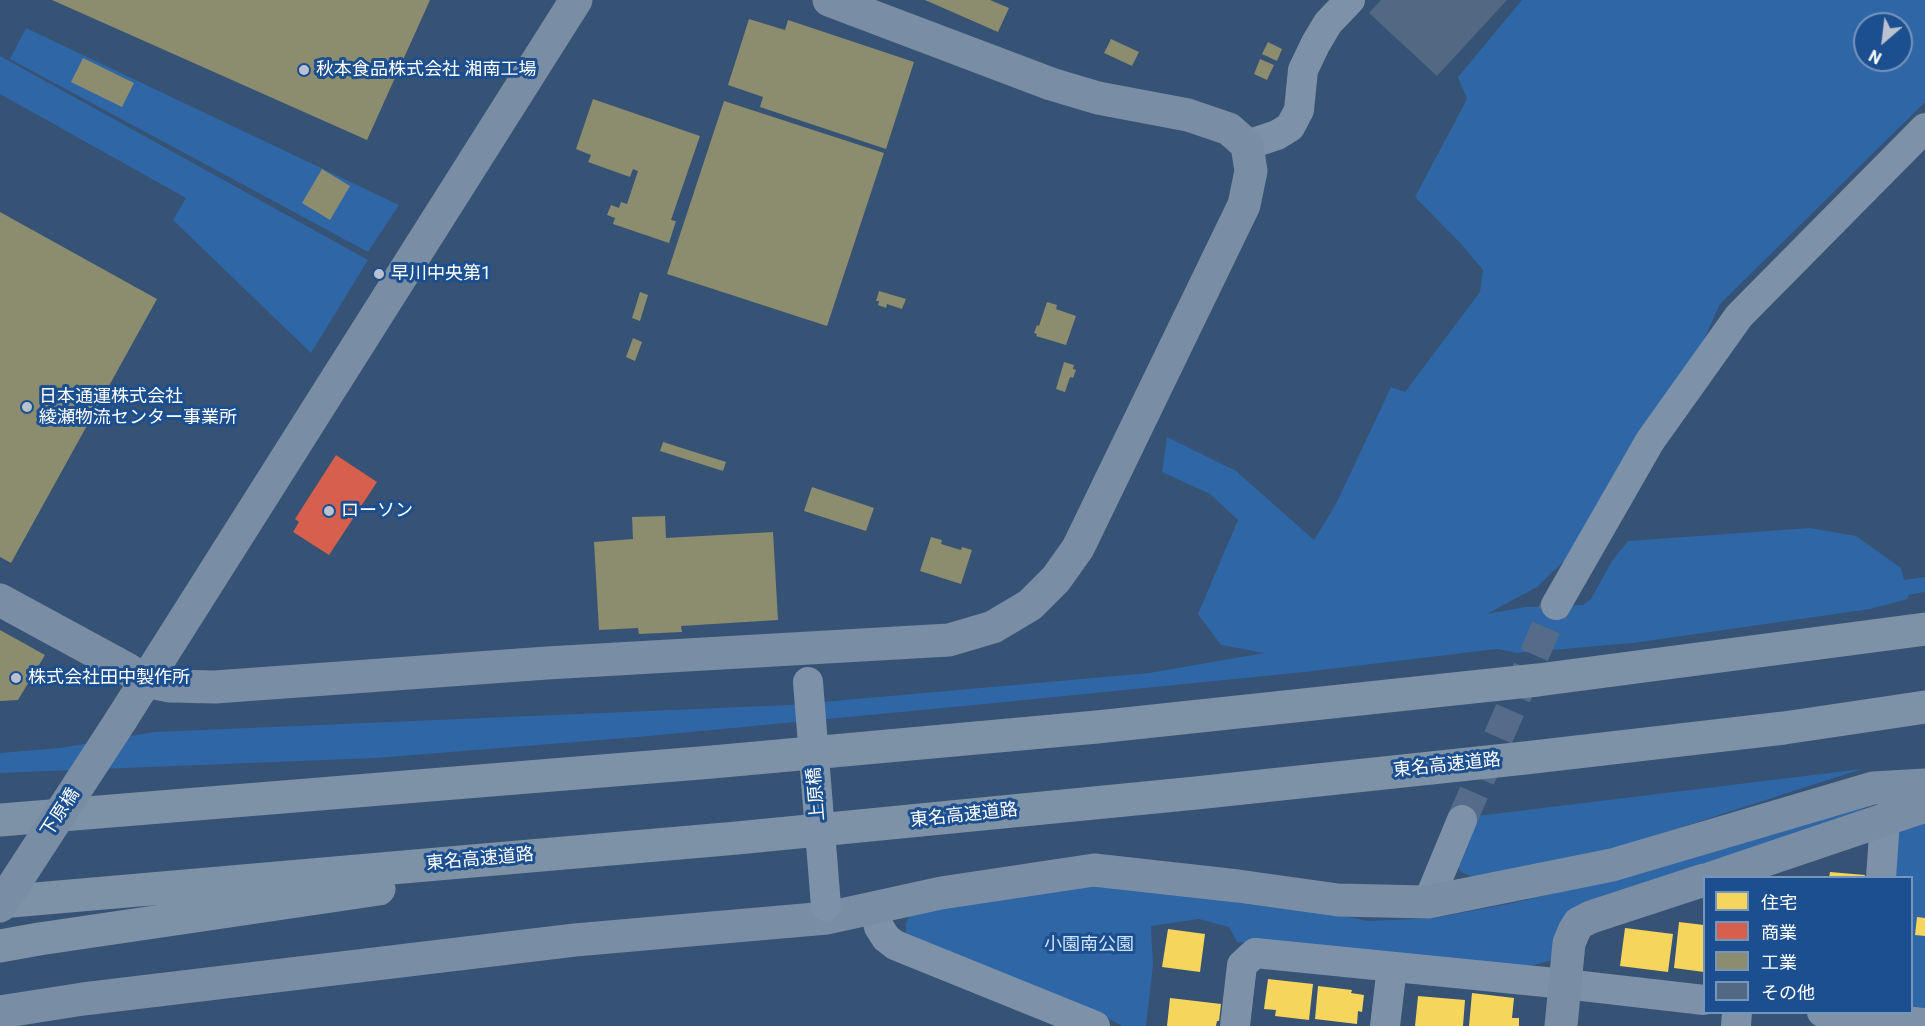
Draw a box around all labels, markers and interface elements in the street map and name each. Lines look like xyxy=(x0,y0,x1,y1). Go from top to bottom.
north arrow xyxy=(1853,12,1913,72)
text: N xyxy=(1866,46,1885,68)
place label: 秋本食品株式会社 湘南工場 xyxy=(316,59,536,81)
marker: 秋本食品株式会社 湘南工場 xyxy=(297,63,311,77)
place label: 早川中央第1 xyxy=(391,263,491,285)
marker: 早川中央第1 xyxy=(372,267,386,281)
place label: 日本通運株式会社 綾瀬物流センター事業所 xyxy=(39,386,237,428)
marker: 日本通運株式会社 綾瀬物流センター事業所 xyxy=(20,400,34,414)
place label: ローソン xyxy=(341,500,413,522)
marker: ローソン xyxy=(322,504,336,518)
place label: 株式会社田中製作所 xyxy=(28,667,190,689)
marker: 株式会社田中製作所 xyxy=(9,671,23,685)
street label: 東名高速道路 xyxy=(1392,750,1502,782)
street label: 上原橋 xyxy=(804,766,830,822)
street label: 下原橋 xyxy=(37,784,85,842)
street label: 東名高速道路 xyxy=(909,800,1019,832)
street label: 東名高速道路 xyxy=(425,845,535,875)
legend xyxy=(1703,876,1913,1014)
text: 住宅 xyxy=(1761,892,1797,913)
text: 商業 xyxy=(1761,922,1797,943)
park label: 小園南公園 xyxy=(1044,934,1134,956)
text: 工業 xyxy=(1761,952,1797,973)
text: その他 xyxy=(1761,982,1815,1003)

